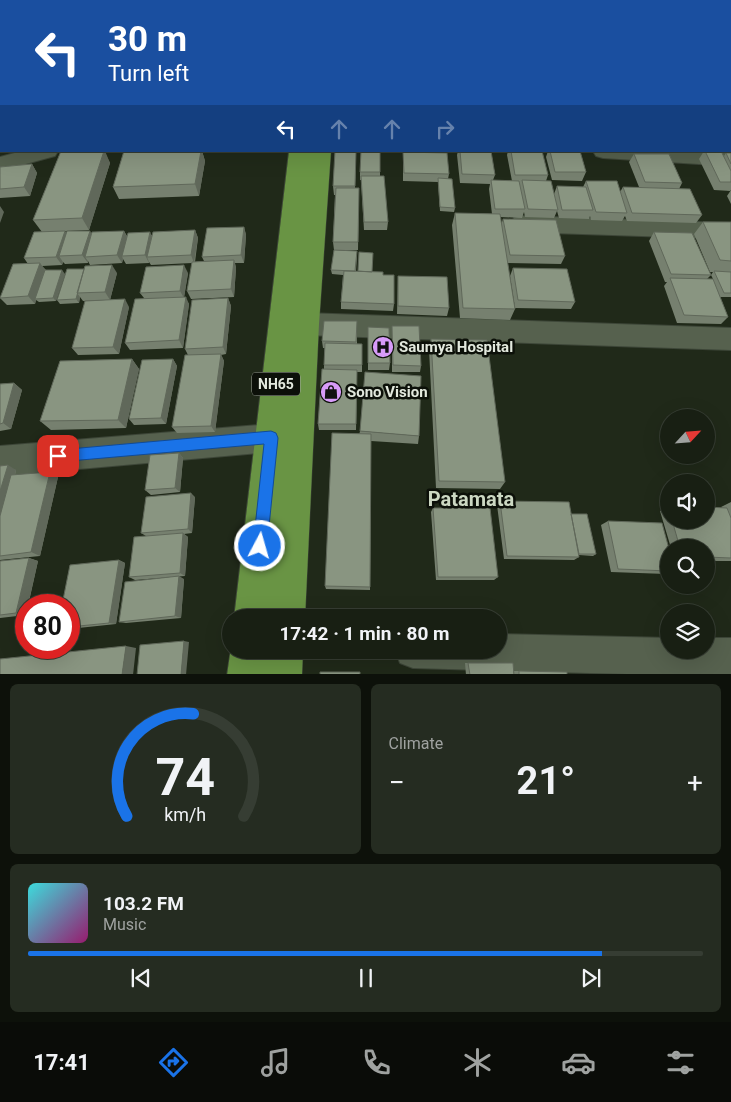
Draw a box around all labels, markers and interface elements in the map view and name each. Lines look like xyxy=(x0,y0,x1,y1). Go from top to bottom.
text: 30 m xyxy=(108,19,187,60)
icon: left xyxy=(25,20,90,85)
text: Turn left xyxy=(108,61,189,86)
icon: left xyxy=(272,115,300,143)
icon: ahead xyxy=(325,115,353,143)
icon: ahead xyxy=(378,115,406,143)
icon: right xyxy=(431,115,459,143)
hospital icon: Saumya Hospital xyxy=(371,335,395,359)
place label: Saumya Hospital xyxy=(399,338,513,356)
road number: NH65 xyxy=(252,372,300,396)
shop icon: Sono Vision xyxy=(319,380,343,404)
place label: Sono Vision xyxy=(347,383,428,401)
north arrow xyxy=(660,409,715,464)
map controls xyxy=(660,409,715,659)
pin xyxy=(37,435,79,477)
icon: arrive xyxy=(44,442,72,470)
button: sound xyxy=(660,474,715,529)
district label: Patamata xyxy=(428,487,515,511)
position arrow xyxy=(233,519,285,571)
button: search xyxy=(660,539,715,594)
speed limit sign: 80 xyxy=(15,594,80,659)
button: layers xyxy=(660,604,715,659)
text: 17:42 · 1 min · 80 m xyxy=(279,622,450,645)
text: Climate xyxy=(389,734,443,753)
text: 74 xyxy=(155,747,215,808)
text: 21° xyxy=(517,759,575,803)
text: − xyxy=(389,766,405,799)
text: + xyxy=(687,766,703,799)
text: km/h xyxy=(164,804,206,825)
text: 103.2 FM xyxy=(103,892,184,915)
text: Music xyxy=(103,915,146,934)
icon: previous xyxy=(127,964,155,992)
icon: pause xyxy=(352,964,380,992)
icon: next xyxy=(577,964,605,992)
icon: directions xyxy=(156,1045,191,1080)
icon: music xyxy=(258,1045,293,1080)
icon: phone xyxy=(359,1045,394,1080)
icon: climate xyxy=(460,1045,495,1080)
icon: car xyxy=(561,1045,596,1080)
icon: filters xyxy=(663,1045,698,1080)
text: 17:41 xyxy=(33,1050,90,1075)

